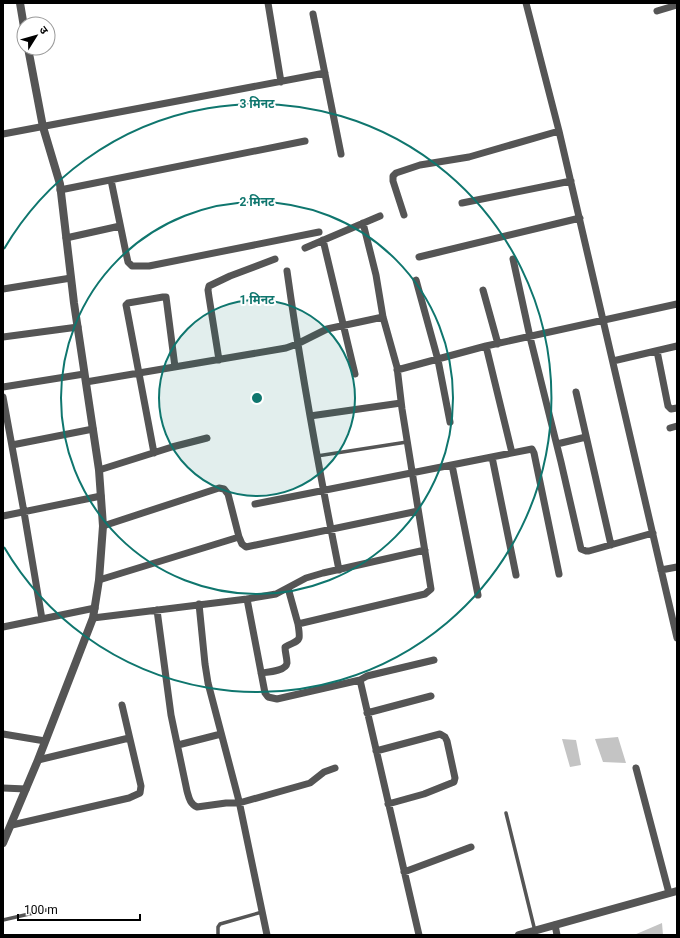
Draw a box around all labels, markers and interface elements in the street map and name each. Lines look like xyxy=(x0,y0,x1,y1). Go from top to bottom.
north arrow xyxy=(16,16,56,56)
text: उ xyxy=(36,24,51,37)
text: 3 मिनट xyxy=(239,96,275,111)
text: 2 मिनट xyxy=(239,194,275,209)
text: 1 मिनट xyxy=(239,292,275,307)
centre of rings xyxy=(250,391,264,405)
scale bar xyxy=(18,896,140,922)
text: 100 m xyxy=(24,903,58,917)

